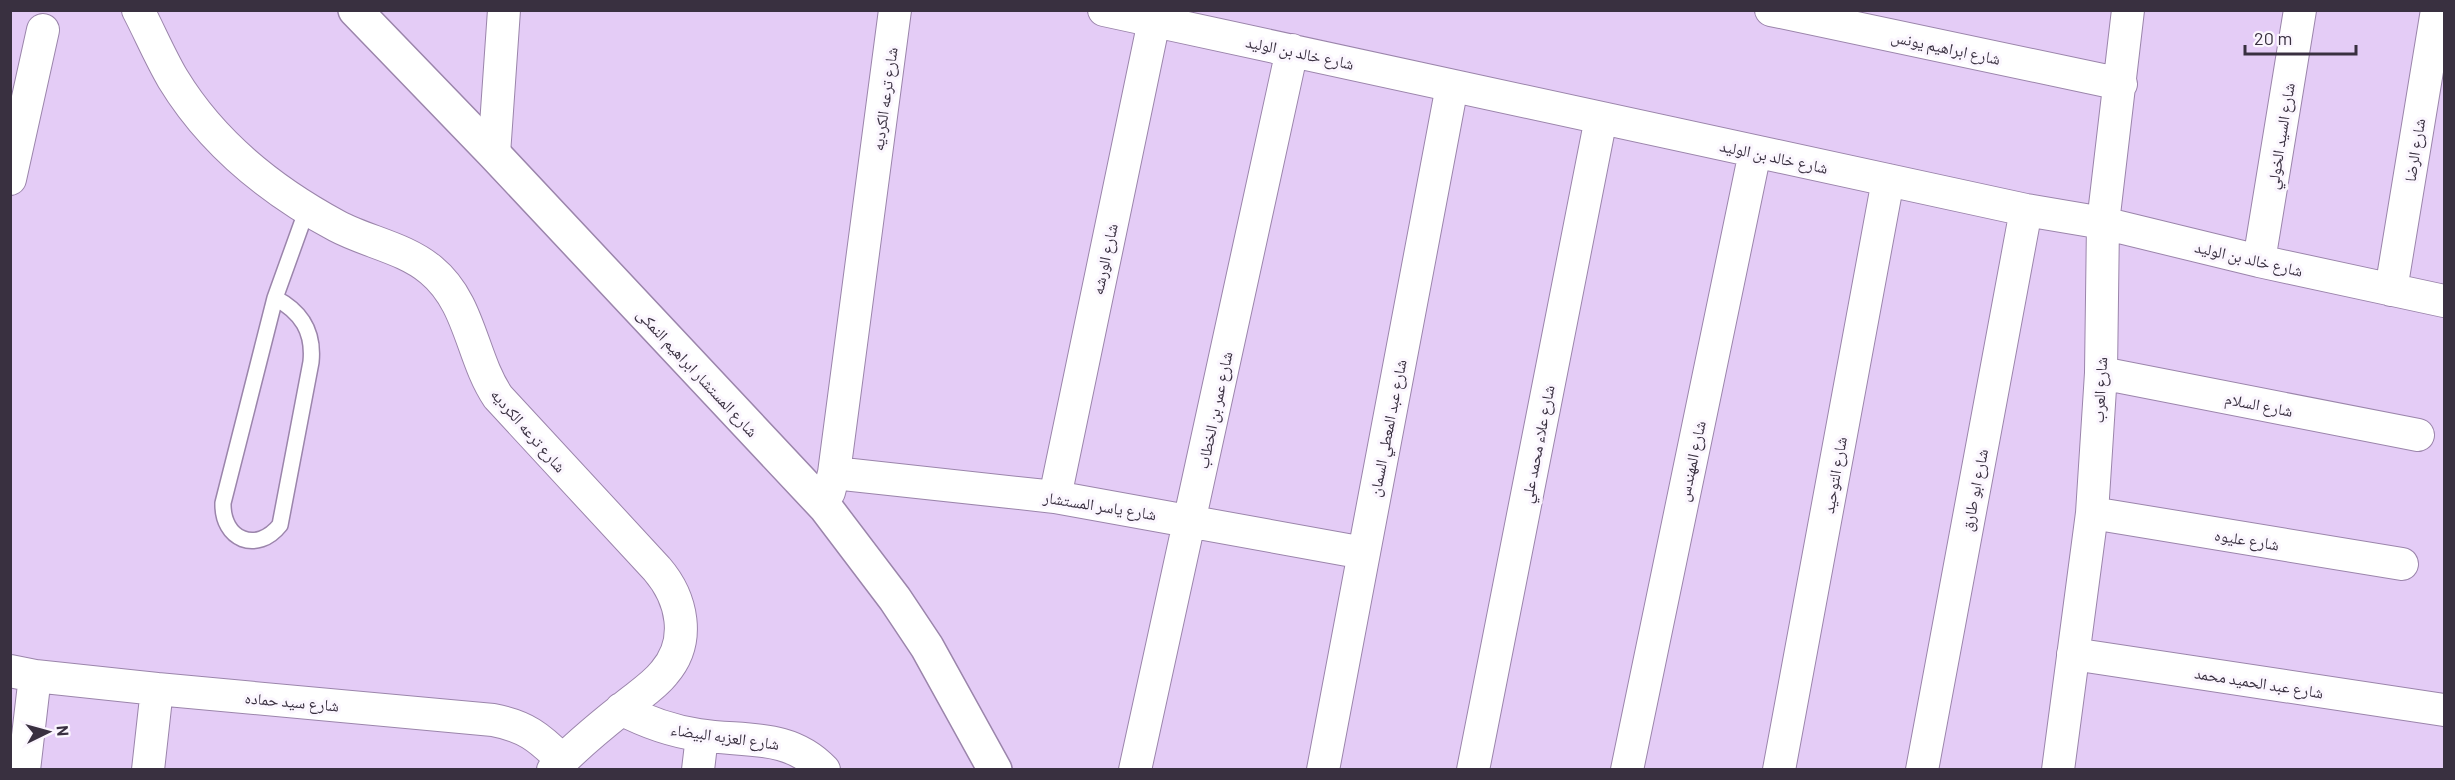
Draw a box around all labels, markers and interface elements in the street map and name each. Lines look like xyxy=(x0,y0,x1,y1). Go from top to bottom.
scale bar xyxy=(2245,18,2356,56)
street label: شارع ابراهيم يونس xyxy=(1889,26,2002,70)
text: 20 m xyxy=(2254,27,2292,49)
street label: شارع خالد بن الوليد xyxy=(1244,31,1356,75)
street label: شارع ترعه الكرديه xyxy=(867,46,903,152)
street label: شارع السيد الخولي xyxy=(2262,81,2302,191)
street label: شارع الرضا xyxy=(2400,117,2430,183)
street label: شارع خالد بن الوليد xyxy=(1718,135,1830,179)
street label: شارع الورشه xyxy=(1087,222,1123,297)
street label: شارع خالد بن الوليد xyxy=(2193,236,2305,282)
street label: شارع المستشار ابراهيم النمكى xyxy=(632,304,762,442)
street label: شارع عمر بن الخطاب xyxy=(1192,350,1238,471)
street label: شارع العرب xyxy=(2088,356,2112,424)
street label: شارع عبد المعطي السمان xyxy=(1364,358,1414,499)
street label: شارع علاء محمد علي xyxy=(1516,383,1562,505)
street label: شارع ترعه الكرديه xyxy=(486,384,570,477)
street label: شارع السلام xyxy=(2223,388,2295,422)
street label: شارع المهندس xyxy=(1673,419,1711,503)
street label: شارع التوحيد xyxy=(1818,435,1852,515)
street label: شارع ابو طارق xyxy=(1957,447,1993,533)
street label: شارع ياسر المستشار xyxy=(1041,487,1158,525)
street label: شارع عليوه xyxy=(2213,525,2281,555)
street label: شارع عبد الحميد محمد xyxy=(2193,662,2325,704)
street label: شارع سيد حماده xyxy=(244,687,340,717)
north arrow xyxy=(18,702,78,762)
street label: شارع العزبه البيضاء xyxy=(669,719,781,755)
text: N xyxy=(54,725,73,737)

